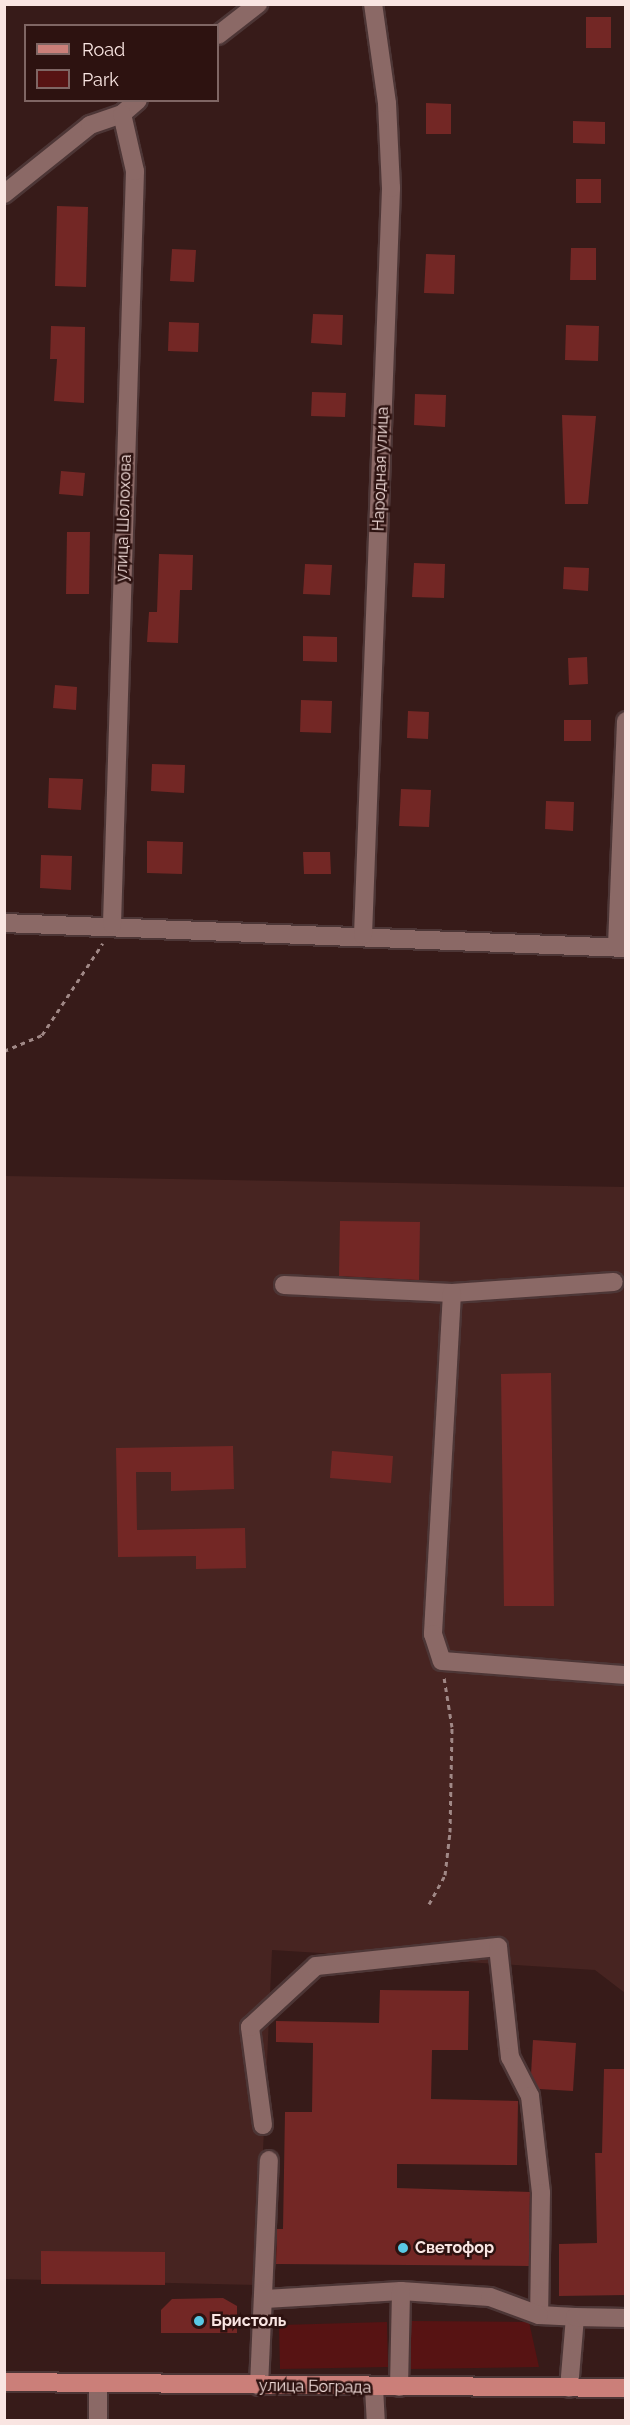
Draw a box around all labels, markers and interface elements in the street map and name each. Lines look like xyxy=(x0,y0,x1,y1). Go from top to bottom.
legend xyxy=(24,24,219,102)
text: Road xyxy=(82,39,125,60)
text: Park xyxy=(82,69,119,90)
street label: Народная улица xyxy=(369,406,393,532)
street label: улица Шолохова xyxy=(112,454,136,582)
place label: Светофор xyxy=(415,2238,494,2258)
marker: Светофор xyxy=(396,2241,410,2255)
place label: Бристоль xyxy=(211,2311,286,2331)
marker: Бристоль xyxy=(192,2314,206,2328)
street label: улица Бограда xyxy=(259,2376,371,2398)

